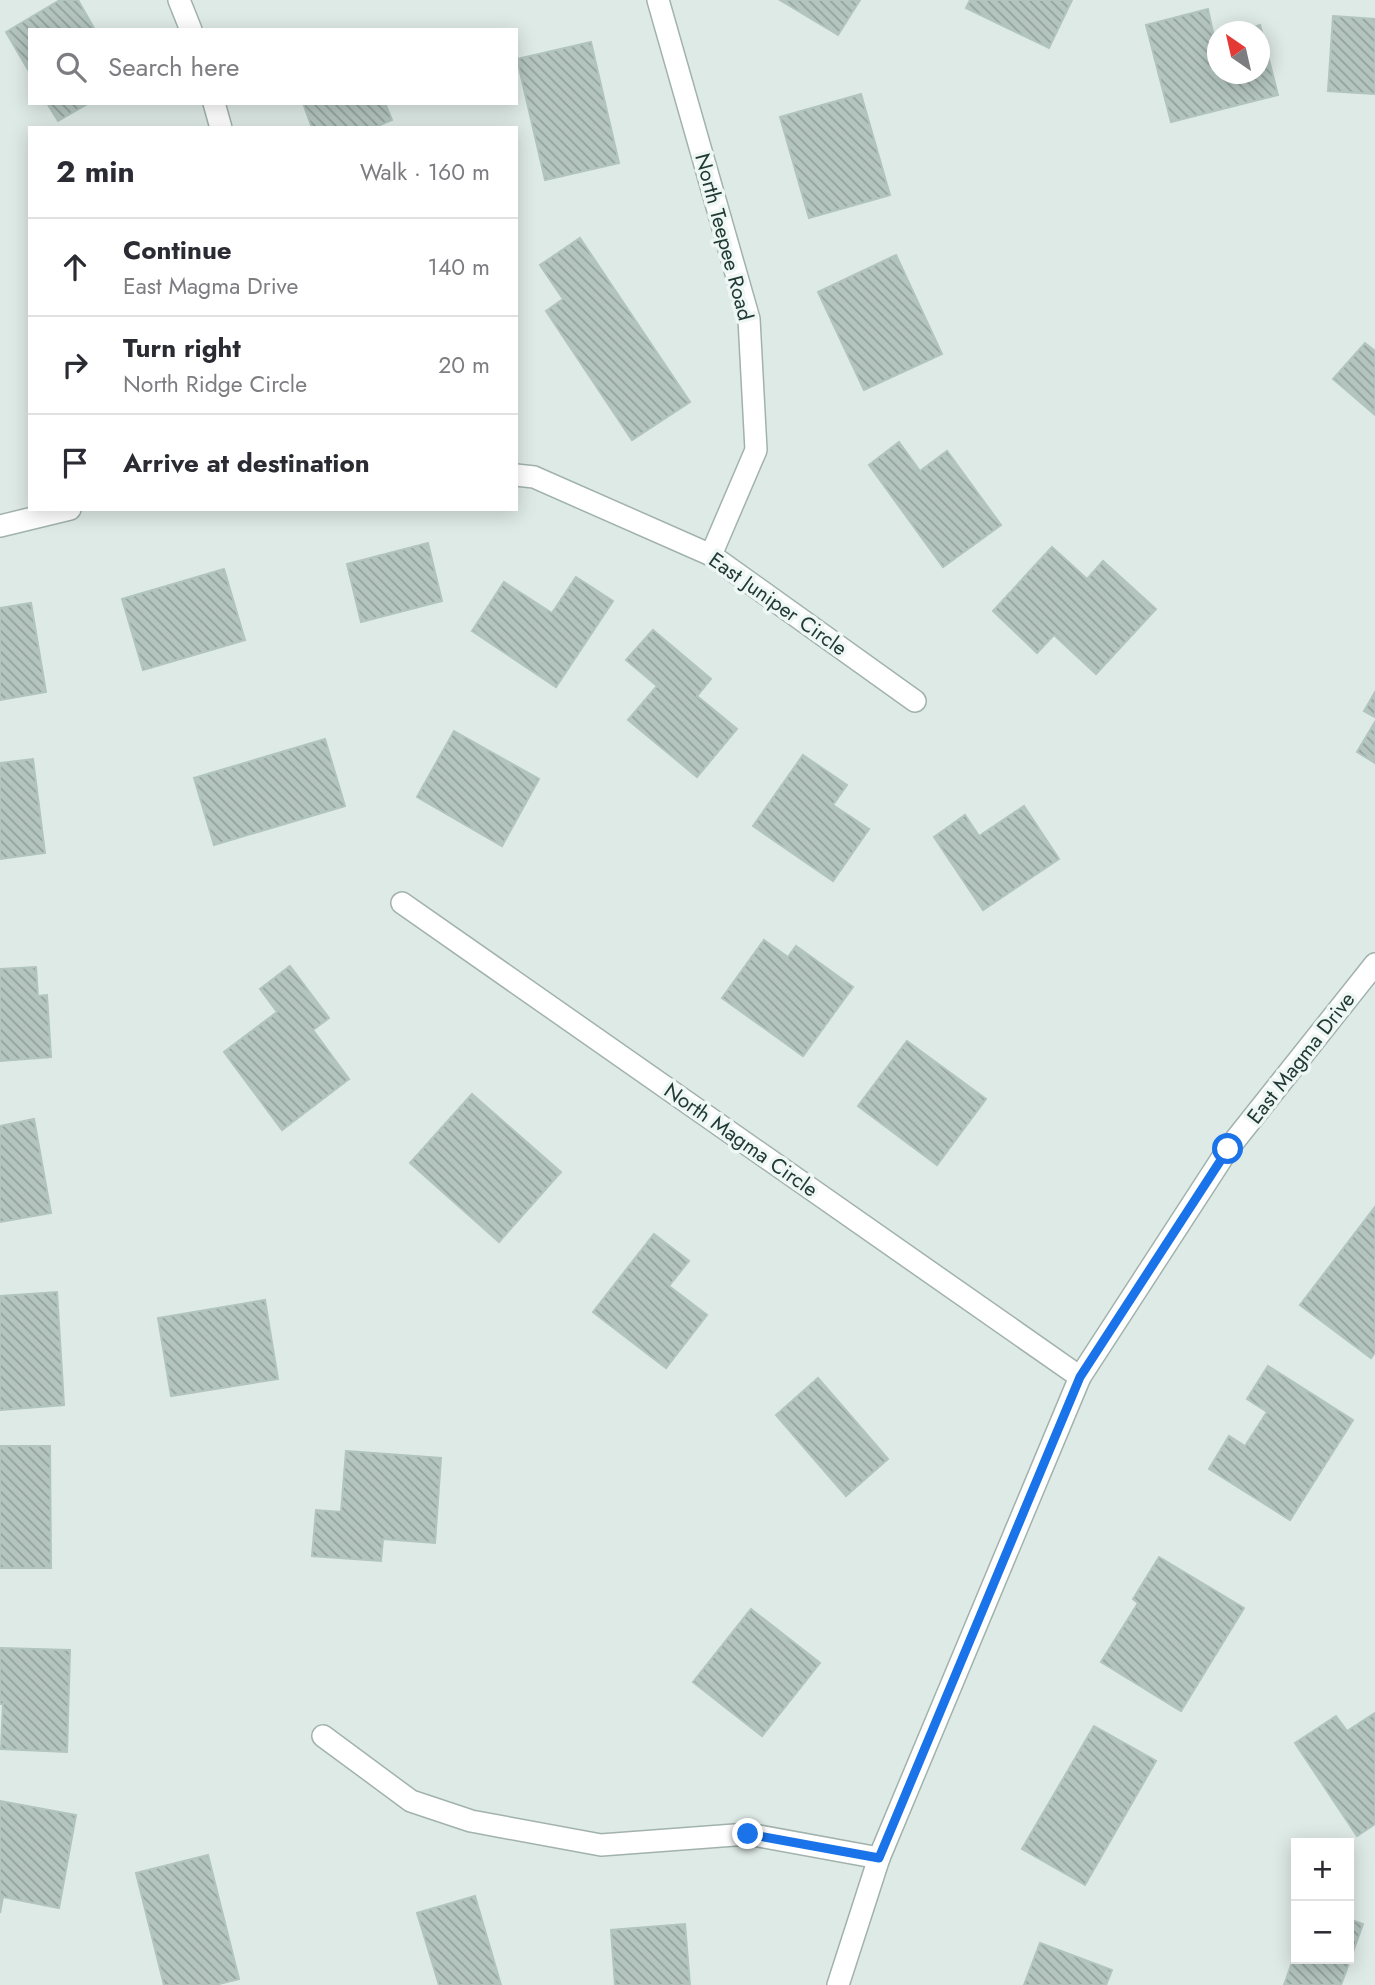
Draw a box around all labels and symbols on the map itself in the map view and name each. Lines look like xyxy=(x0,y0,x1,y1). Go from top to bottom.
north arrow xyxy=(1207,21,1270,84)
street label: North Teepee Road xyxy=(687,150,761,324)
street label: East Juniper Circle xyxy=(703,545,853,663)
street label: East Magma Drive xyxy=(1240,986,1362,1130)
street label: North Magma Circle xyxy=(658,1076,824,1204)
route start xyxy=(1212,1133,1243,1164)
route end xyxy=(732,1818,763,1849)

